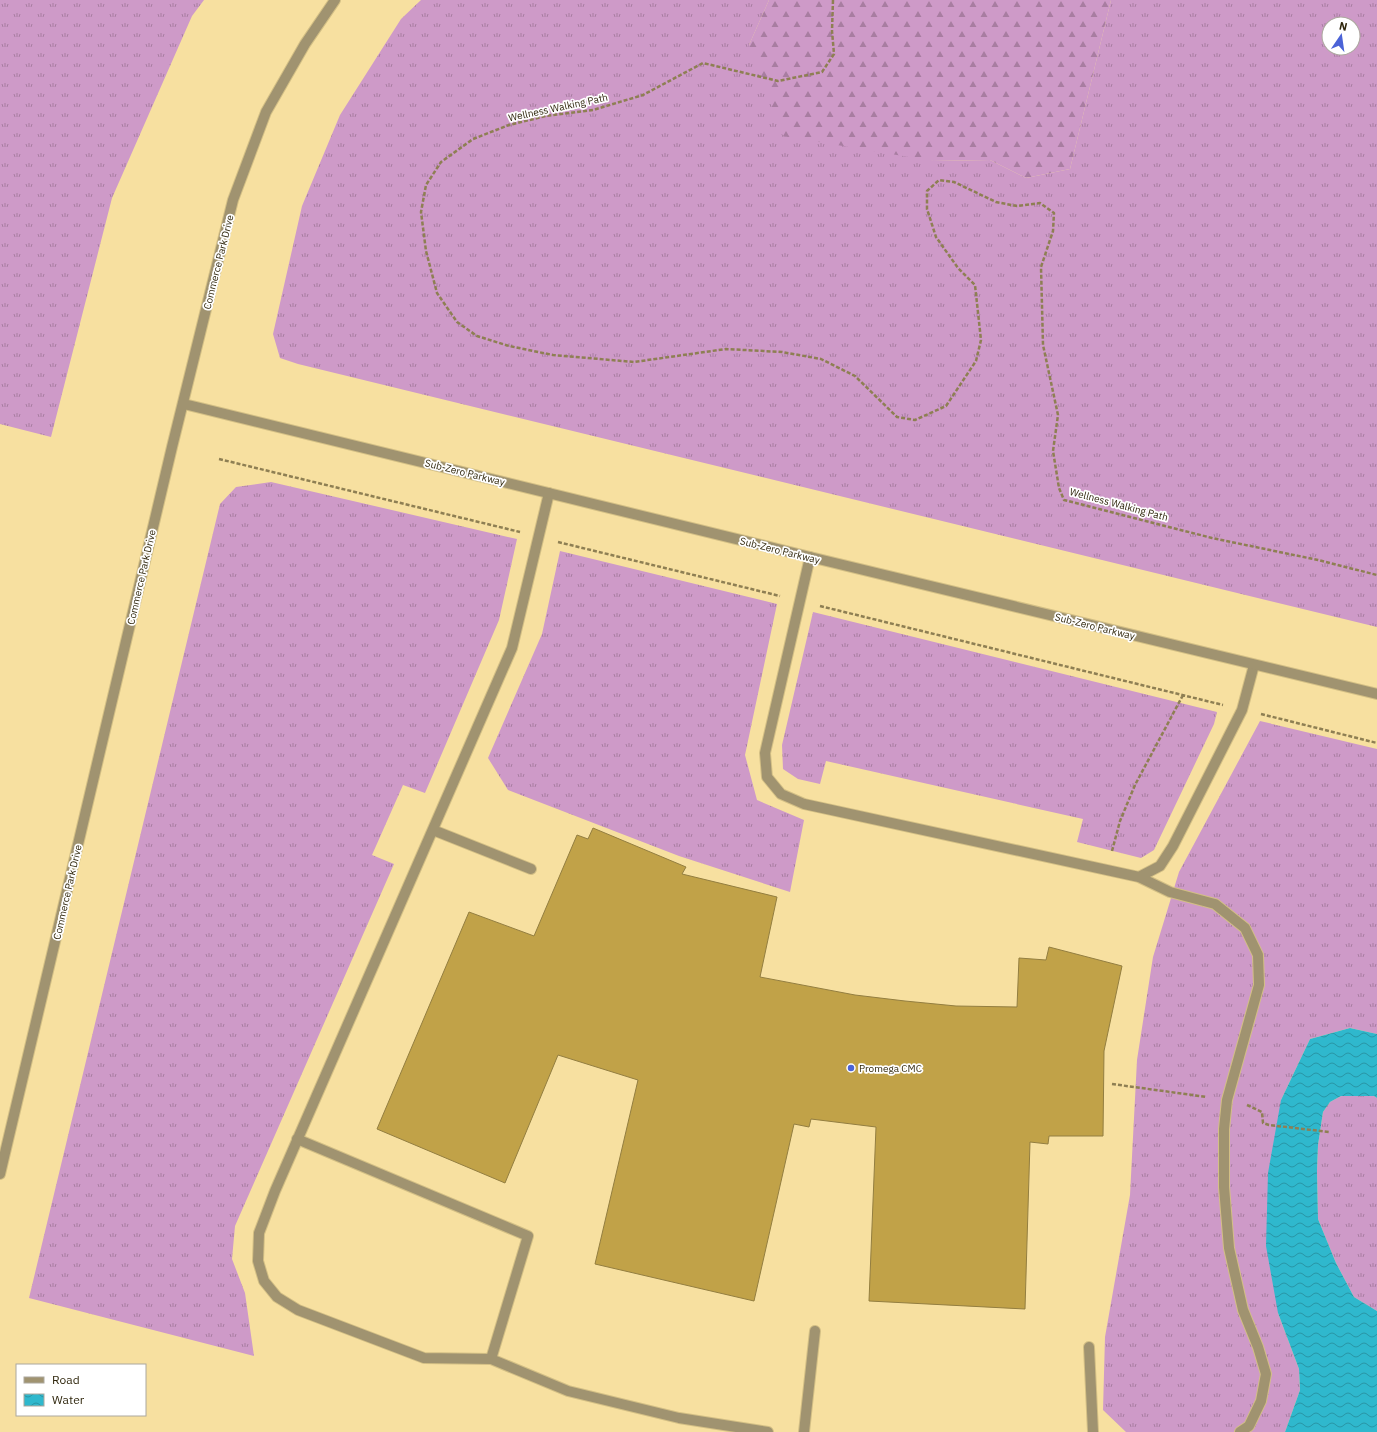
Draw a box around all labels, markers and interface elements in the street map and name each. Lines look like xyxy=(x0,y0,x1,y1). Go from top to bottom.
north arrow xyxy=(1321,16,1361,56)
text: N xyxy=(1338,19,1349,34)
street label: Wellness Walking Path xyxy=(507,91,609,124)
street label: Commerce Park Drive xyxy=(200,213,237,311)
street label: Sub-Zero Parkway xyxy=(424,456,506,489)
street label: Wellness Walking Path xyxy=(1068,485,1169,524)
street label: Commerce Park Drive xyxy=(124,528,159,626)
street label: Sub-Zero Parkway xyxy=(739,534,821,567)
street label: Sub-Zero Parkway xyxy=(1054,610,1136,643)
street label: Commerce Park Drive xyxy=(50,843,85,941)
place label: Promega CMC xyxy=(859,1062,922,1075)
marker: Promega CMC xyxy=(846,1063,856,1073)
legend xyxy=(16,1364,146,1416)
text: Road xyxy=(52,1372,80,1387)
text: Water xyxy=(52,1392,85,1407)

